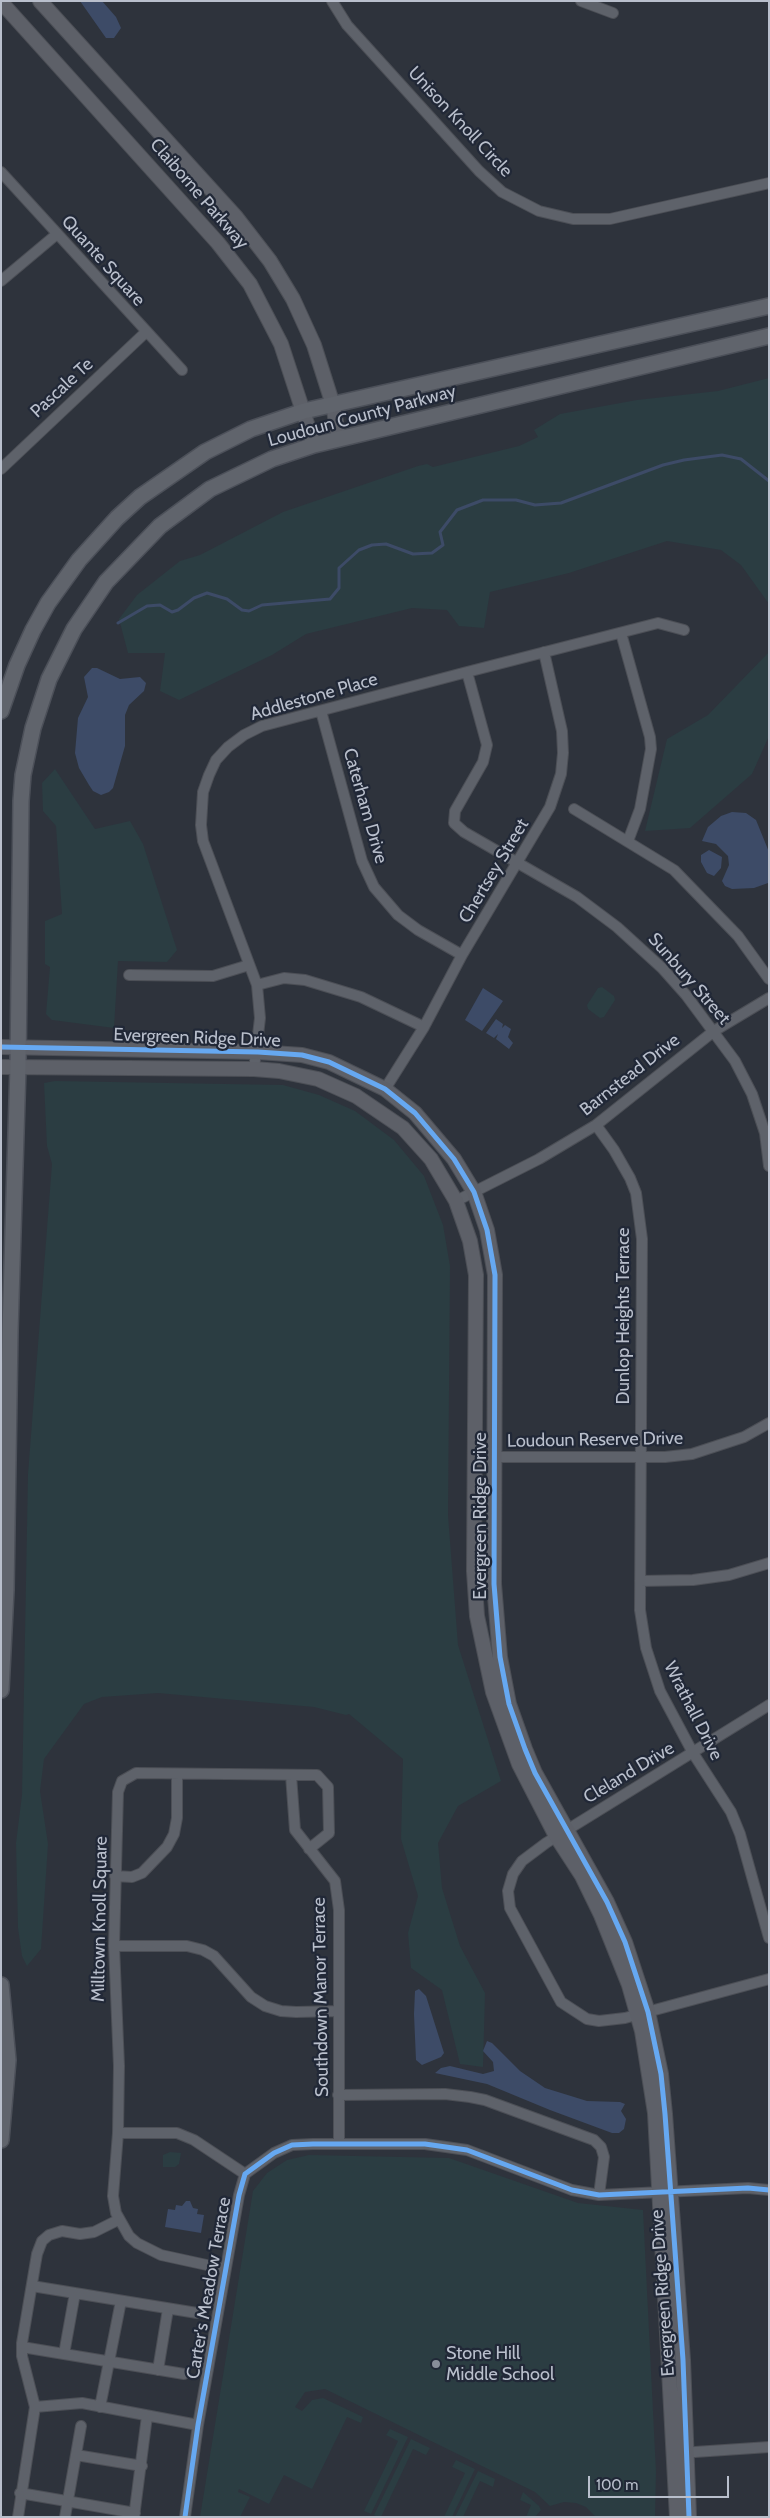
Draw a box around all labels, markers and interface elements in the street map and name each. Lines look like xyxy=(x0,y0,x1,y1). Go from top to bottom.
street label: Unison Knoll Circle xyxy=(403,62,517,182)
street label: Claiborne Parkway xyxy=(145,134,253,254)
street label: Quante Square xyxy=(57,211,149,311)
street label: Pascale Te xyxy=(26,354,98,422)
street label: Loudoun County Parkway xyxy=(266,381,458,451)
street label: Addlestone Place xyxy=(248,669,380,725)
street label: Caterham Drive xyxy=(338,746,392,866)
street label: Chertsey Street xyxy=(454,815,534,927)
street label: Sunbury Street xyxy=(643,929,735,1029)
street label: Evergreen Ridge Drive xyxy=(113,1024,281,1052)
street label: Barnstead Drive xyxy=(576,1029,684,1121)
street label: Dunlop Heights Terrace xyxy=(613,1228,635,1404)
street label: Loudoun Reserve Drive xyxy=(507,1428,683,1452)
street label: Evergreen Ridge Drive xyxy=(470,1432,492,1600)
street label: Wrathall Drive xyxy=(659,1658,727,1764)
street label: Cleland Drive xyxy=(580,1738,678,1808)
street label: Milltown Knoll Square xyxy=(88,1836,112,2002)
street label: Southdown Manor Terrace xyxy=(308,1897,334,2097)
street label: Carter's Meadow Terrace xyxy=(182,2195,236,2381)
street label: Evergreen Ridge Drive xyxy=(646,2209,680,2377)
place label: Stone Hill Middle School xyxy=(446,2343,554,2386)
marker: Stone Hill Middle School xyxy=(430,2358,442,2370)
scale bar xyxy=(590,2466,731,2498)
text: 100 m xyxy=(596,2476,638,2494)

